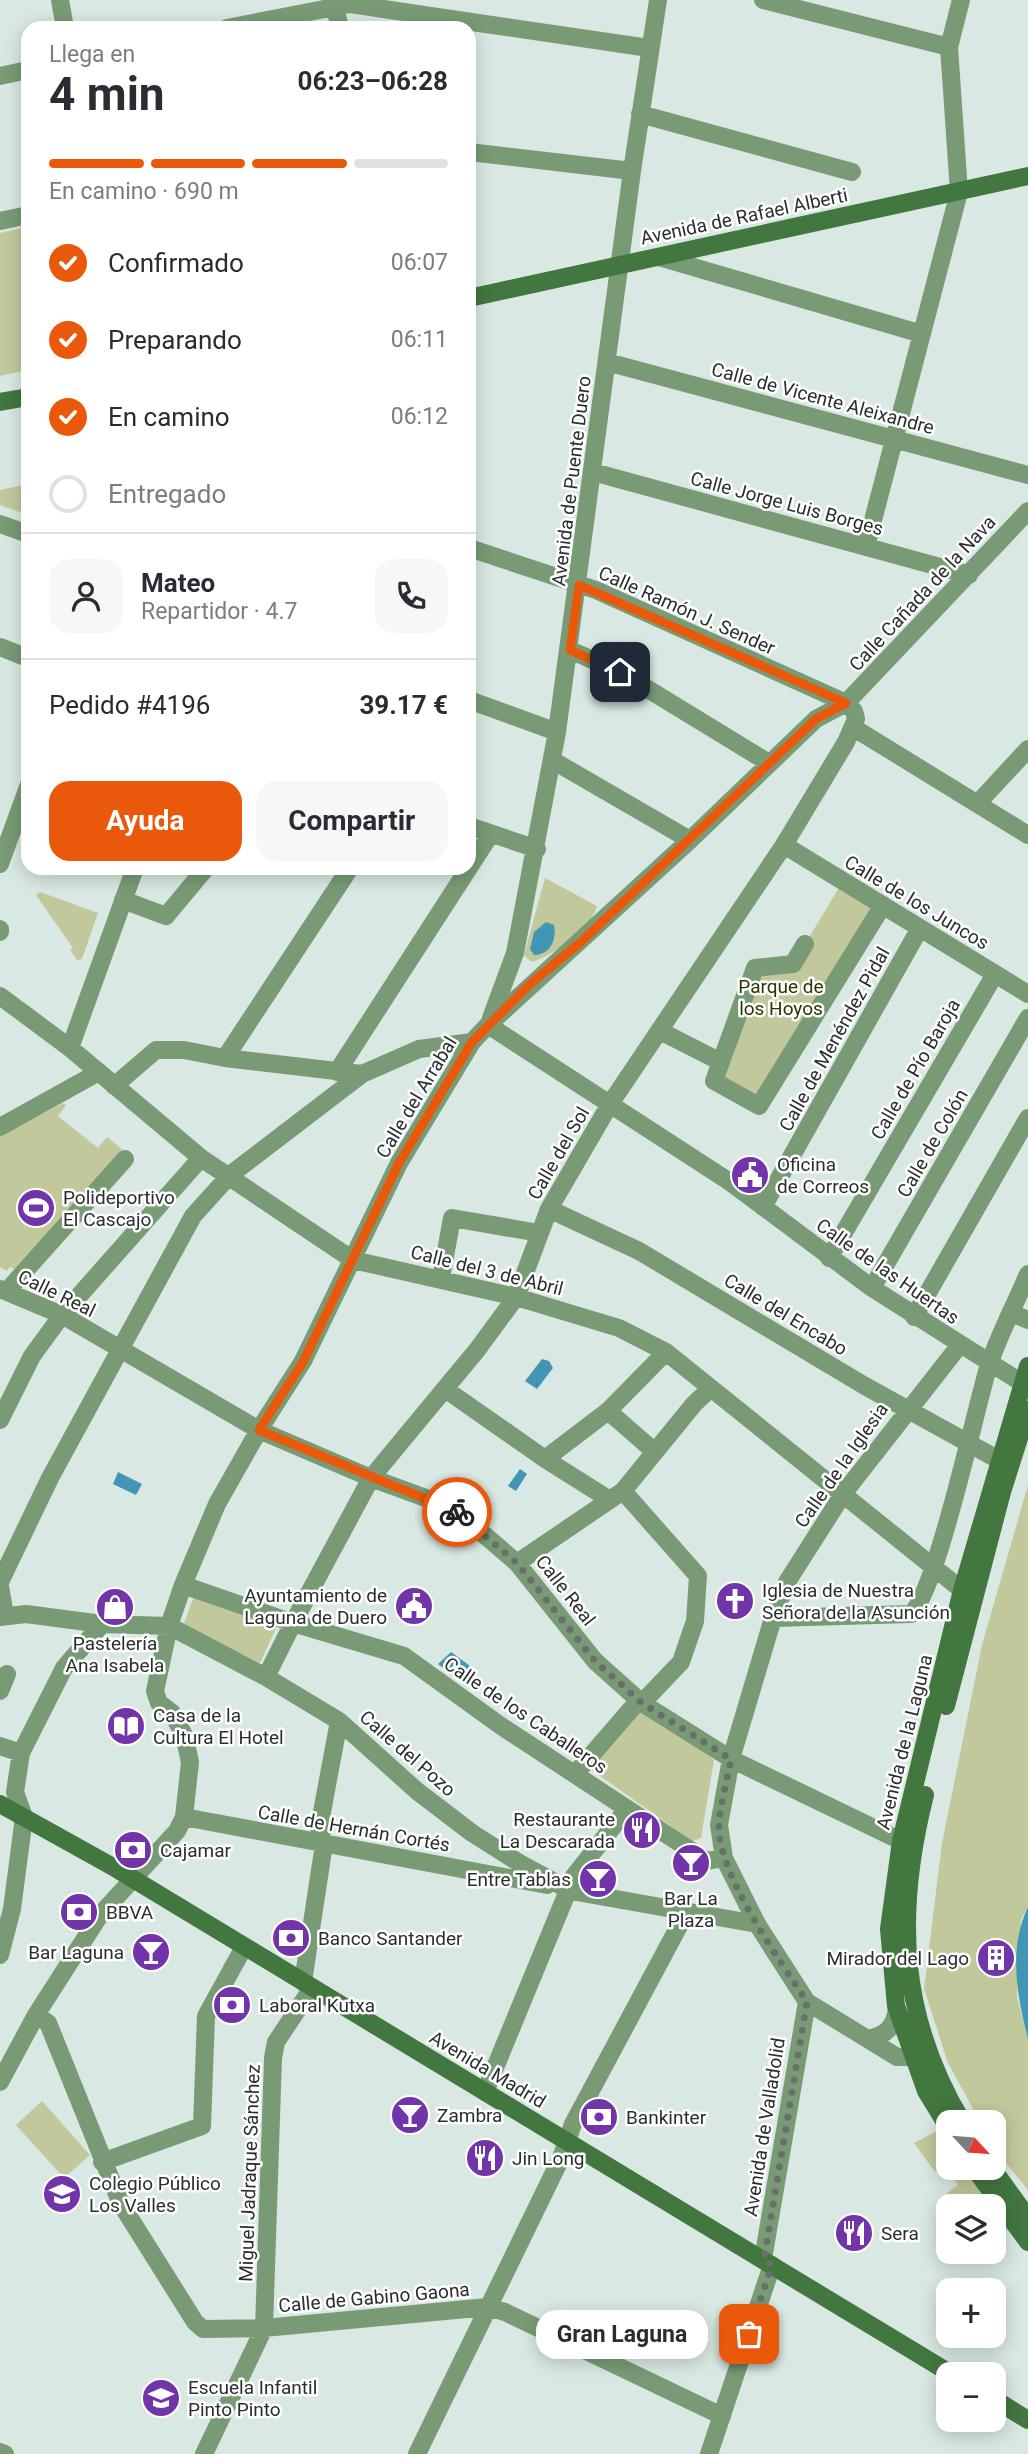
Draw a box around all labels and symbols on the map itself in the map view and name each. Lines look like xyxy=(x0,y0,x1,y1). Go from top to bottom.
street label: Avenida de Rafael Alberti xyxy=(638,183,850,250)
street label: Calle de Vicente Aleixandre xyxy=(709,358,937,439)
street label: Avenida de Puente Duero xyxy=(547,375,596,587)
street label: Calle Jorge Luis Borges xyxy=(688,467,886,540)
street label: Calle Cañada de la Nava xyxy=(844,511,1000,676)
street label: Calle Ramón J. Sender xyxy=(595,561,779,660)
pin xyxy=(590,642,650,702)
street label: Calle de los Juncos xyxy=(840,850,993,955)
street label: Calle de Menéndez Pidal xyxy=(774,943,895,1135)
park label: Parque de los Hoyos xyxy=(738,975,824,1020)
street label: Calle de Pío Baroja xyxy=(866,995,965,1144)
street label: Calle del Arrabal xyxy=(371,1032,462,1162)
street label: Calle de Colón xyxy=(892,1085,973,1202)
street label: Calle del Sol xyxy=(523,1103,594,1204)
place label: Oficina de Correos xyxy=(777,1153,869,1198)
public building icon: Oficina de Correos xyxy=(729,1154,771,1196)
place label: Polideportivo El Cascajo xyxy=(63,1186,175,1231)
sports icon: Polideportivo El Cascajo xyxy=(15,1187,57,1229)
street label: Calle de las Huertas xyxy=(812,1213,964,1329)
street label: Calle del 3 de Abril xyxy=(408,1240,566,1301)
street label: Calle Real xyxy=(14,1265,99,1322)
street label: Calle del Encabo xyxy=(720,1269,852,1360)
street label: Calle de la Iglesia xyxy=(790,1398,893,1532)
courier xyxy=(422,1477,492,1547)
street label: Calle Real xyxy=(531,1550,600,1630)
place label: Iglesia de Nuestra Señora de la Asunción xyxy=(762,1579,950,1624)
church icon: Iglesia de Nuestra Señora de la Asunción xyxy=(714,1580,756,1622)
place label: Ayuntamiento de Laguna de Duero xyxy=(244,1584,387,1629)
public building icon: Ayuntamiento de Laguna de Duero xyxy=(393,1585,435,1627)
shop icon: Pastelería Ana Isabela xyxy=(94,1586,136,1628)
place label: Pastelería Ana Isabela xyxy=(66,1632,164,1677)
street label: Calle de los Caballeros xyxy=(440,1652,612,1779)
street label: Avenida de la Laguna xyxy=(872,1652,937,1832)
place label: Casa de la Cultura El Hotel xyxy=(153,1704,284,1749)
library icon: Casa de la Cultura El Hotel xyxy=(105,1705,147,1747)
street label: Calle del Pozo xyxy=(355,1705,460,1801)
street label: Calle de Hernán Cortés xyxy=(256,1800,452,1857)
place label: Restaurante La Descarada xyxy=(500,1808,615,1853)
restaurant icon: Restaurante La Descarada xyxy=(621,1809,663,1851)
bank icon: Cajamar xyxy=(112,1829,154,1871)
place label: Cajamar xyxy=(160,1839,232,1862)
bar icon: Bar La Plaza xyxy=(670,1842,712,1884)
bar icon: Entre Tablas xyxy=(577,1858,619,1900)
place label: Entre Tablas xyxy=(467,1868,571,1891)
place label: Bar La Plaza xyxy=(664,1887,718,1932)
bank icon: BBVA xyxy=(58,1891,100,1933)
place label: BBVA xyxy=(106,1901,154,1924)
bank icon: Banco Santander xyxy=(270,1917,312,1959)
place label: Banco Santander xyxy=(318,1927,463,1950)
bar icon: Bar Laguna xyxy=(130,1931,172,1973)
building icon: Mirador del Lago xyxy=(975,1937,1017,1979)
place label: Bar Laguna xyxy=(28,1941,124,1964)
place label: Mirador del Lago xyxy=(826,1947,969,1970)
bank icon: Laboral Kutxa xyxy=(211,1984,253,2026)
place label: Laboral Kutxa xyxy=(259,1994,375,2017)
street label: Avenida Madrid xyxy=(426,2026,550,2113)
street label: Avenida de Valladolid xyxy=(739,2036,790,2218)
street label: Miguel Jadraque Sánchez xyxy=(234,2064,265,2282)
bar icon: Zambra xyxy=(389,2094,431,2136)
bank icon: Bankinter xyxy=(578,2096,620,2138)
place label: Zambra xyxy=(437,2104,502,2127)
place label: Bankinter xyxy=(626,2106,707,2129)
north arrow xyxy=(936,2110,1006,2180)
restaurant icon: Jin Long xyxy=(464,2137,506,2179)
place label: Jin Long xyxy=(512,2147,585,2170)
place label: Colegio Público Los Valles xyxy=(89,2172,221,2217)
school or university icon: Colegio Público Los Valles xyxy=(41,2173,83,2215)
restaurant icon: Sera xyxy=(833,2212,875,2254)
place label: Sera xyxy=(881,2222,919,2245)
street label: Calle de Gabino Gaona xyxy=(278,2278,471,2317)
pin xyxy=(719,2304,779,2364)
callout: Gran Laguna xyxy=(536,2310,707,2358)
place label: Escuela Infantil Pinto Pinto xyxy=(188,2376,317,2421)
school or university icon: Escuela Infantil Pinto Pinto xyxy=(140,2377,182,2419)

